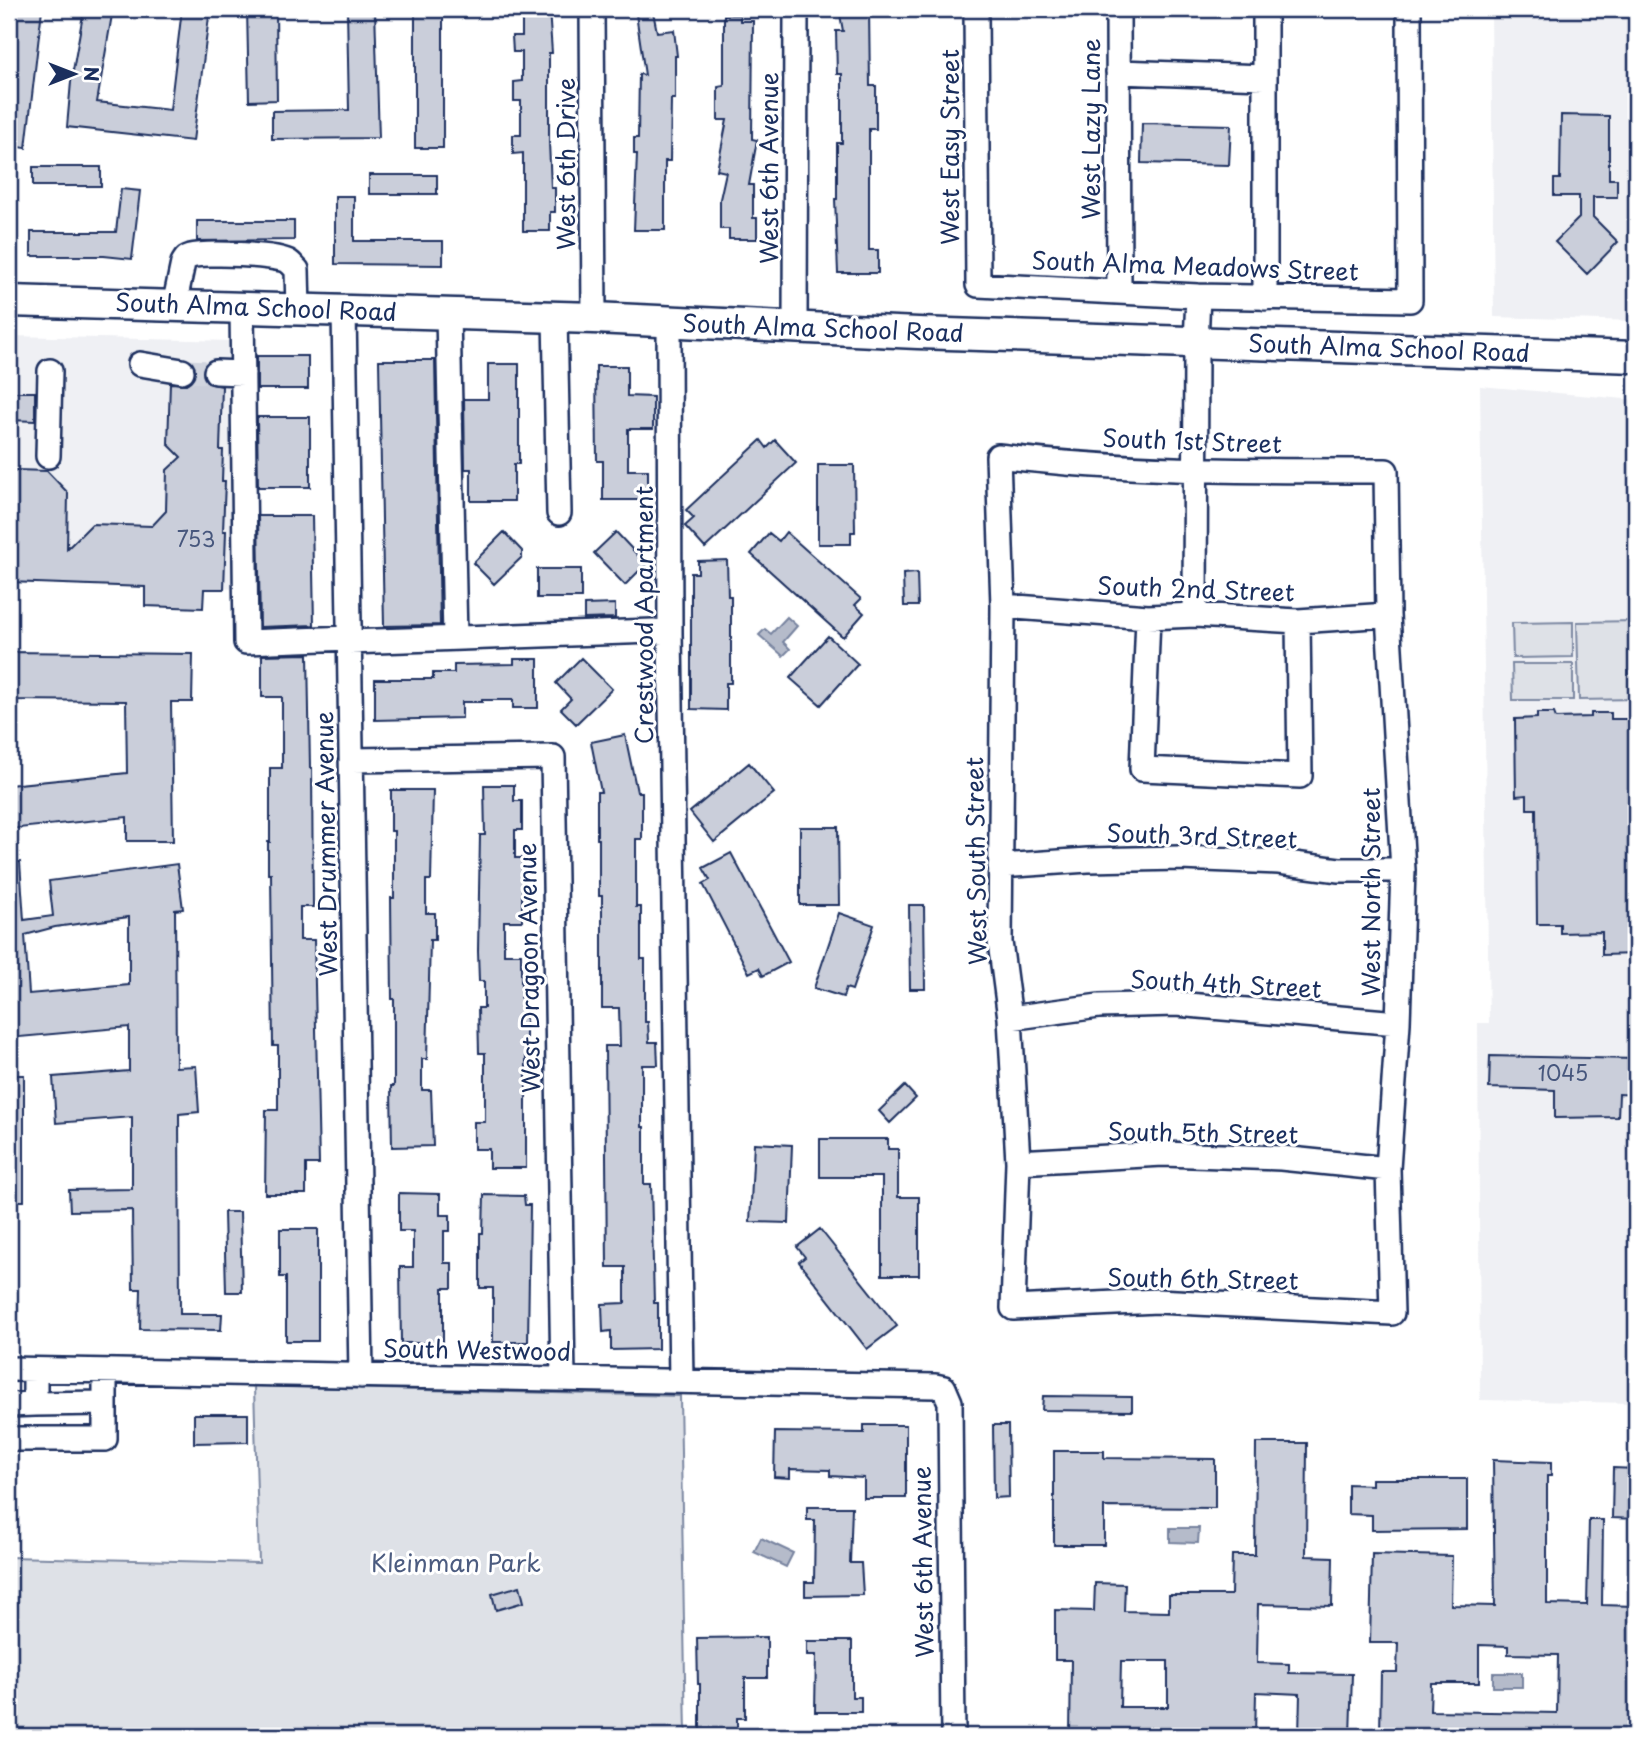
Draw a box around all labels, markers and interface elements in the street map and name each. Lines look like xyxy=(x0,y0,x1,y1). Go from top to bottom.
north arrow xyxy=(38,38,108,108)
street label: West Lazy Lane xyxy=(1072,38,1108,220)
street label: West Easy Street xyxy=(931,49,967,245)
text: N xyxy=(78,66,106,82)
street label: West 6th Avenue xyxy=(750,72,786,264)
street label: West 6th Drive xyxy=(547,78,583,250)
street label: South Alma Meadows Street xyxy=(1031,241,1359,289)
street label: South Alma School Road xyxy=(115,283,397,329)
street label: South Alma School Road xyxy=(682,304,964,350)
street label: South Alma School Road xyxy=(1248,324,1530,370)
street label: South 1st Street xyxy=(1102,419,1283,461)
street label: Crestwood Apartment xyxy=(625,486,661,744)
house number: 753 xyxy=(177,522,215,554)
street label: South 2nd Street xyxy=(1097,567,1296,609)
street label: West Drummer Avenue xyxy=(305,711,345,977)
street label: West South Street xyxy=(955,756,995,965)
street label: West North Street xyxy=(1352,787,1388,996)
street label: South 3rd Street xyxy=(1106,814,1298,856)
street label: West Dragoon Avenue xyxy=(508,843,548,1093)
street label: South 4th Street xyxy=(1130,960,1323,1006)
house number: 1045 xyxy=(1538,1056,1588,1088)
street label: South 5th Street xyxy=(1108,1112,1299,1152)
street label: South 6th Street xyxy=(1107,1258,1299,1298)
street label: South Westwood xyxy=(383,1329,571,1369)
street label: West 6th Avenue xyxy=(902,1466,942,1658)
park label: Kleinman Park xyxy=(371,1544,541,1580)

